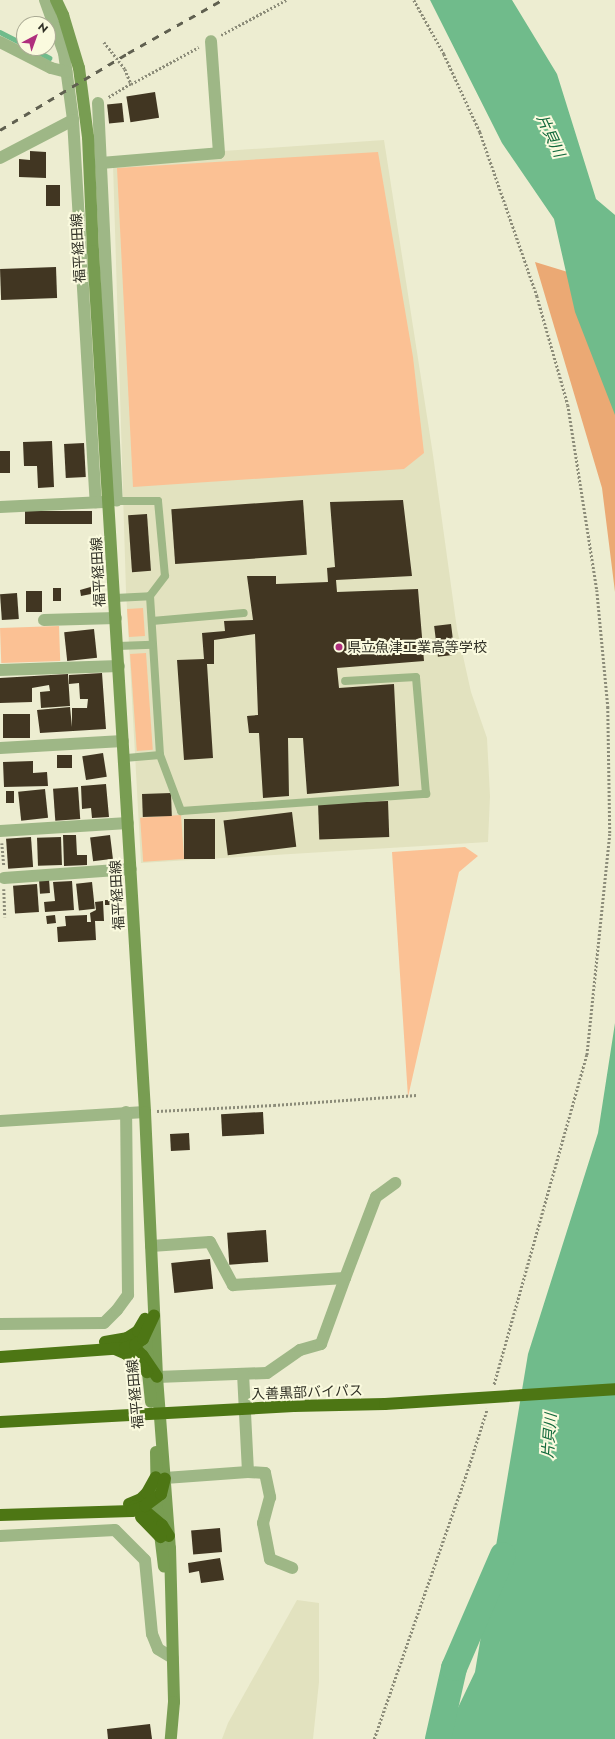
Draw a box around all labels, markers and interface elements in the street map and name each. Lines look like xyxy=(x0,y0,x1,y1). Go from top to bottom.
north arrow xyxy=(16,16,56,56)
text: N xyxy=(35,19,52,37)
water label: 片貝川 xyxy=(532,112,568,160)
street label: 福平経田線 xyxy=(68,213,88,283)
street label: 福平経田線 xyxy=(88,537,108,607)
place label: 県立魚津工業高等学校 xyxy=(347,639,487,655)
marker: 県立魚津工業高等学校 xyxy=(334,642,344,652)
street label: 福平経田線 xyxy=(107,860,127,930)
street label: 福平経田線 xyxy=(124,1358,146,1430)
street label: 入善黒部バイパス xyxy=(251,1382,363,1402)
water label: 片貝川 xyxy=(539,1413,561,1459)

